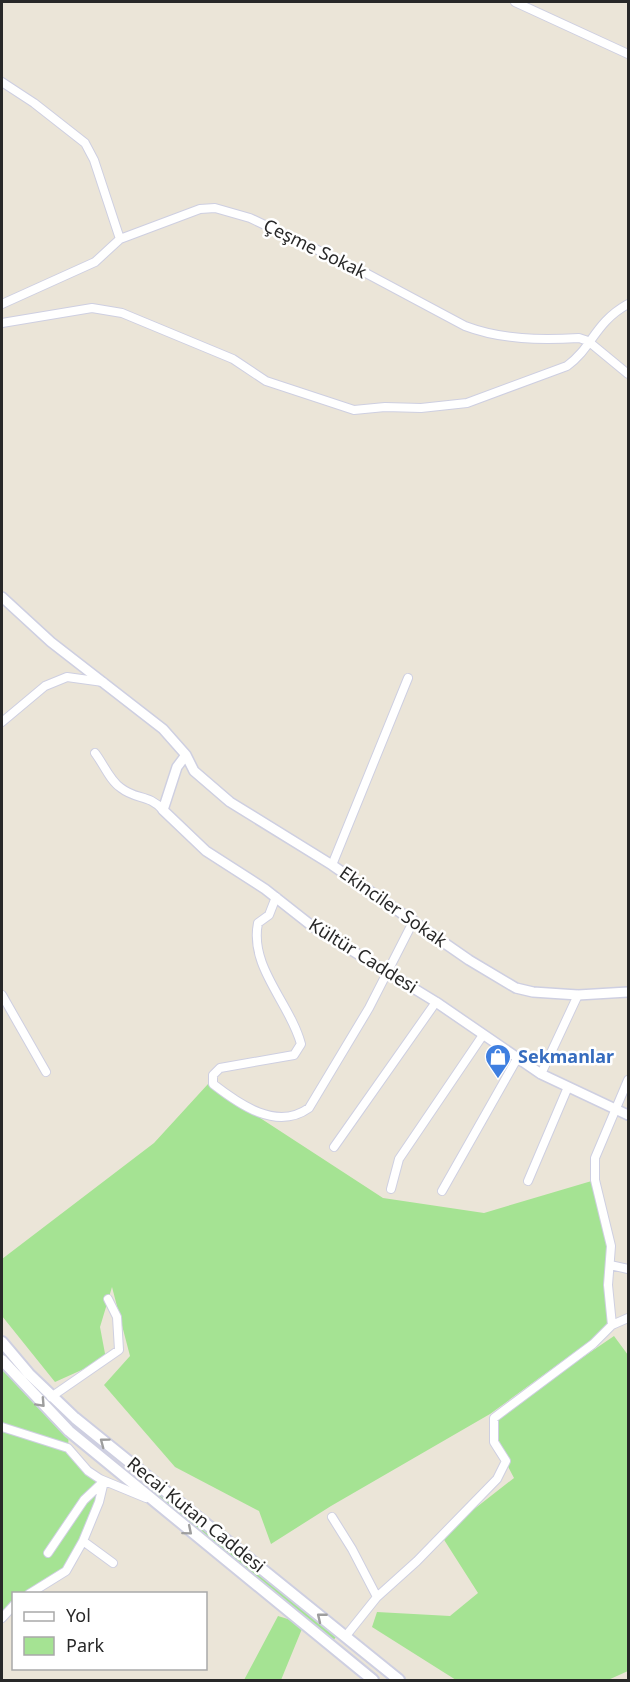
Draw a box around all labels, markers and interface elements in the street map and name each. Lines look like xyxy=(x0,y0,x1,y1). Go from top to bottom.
street label: Çeşme Sokak xyxy=(260,213,371,284)
street label: Ekinciler Sokak xyxy=(335,860,452,952)
street label: Kültür Caddesi xyxy=(305,912,422,998)
shop icon: Sekmanlar xyxy=(483,1042,513,1080)
place label: Sekmanlar xyxy=(518,1044,614,1068)
one-way arrow xyxy=(33,1396,44,1407)
one-way arrow xyxy=(100,1438,111,1449)
street label: Recai Kutan Caddesi xyxy=(123,1451,271,1577)
one-way arrow xyxy=(181,1524,192,1535)
legend xyxy=(12,1592,207,1670)
text: Yol xyxy=(66,1603,91,1627)
one-way arrow xyxy=(317,1614,328,1625)
text: Park xyxy=(66,1633,104,1657)

